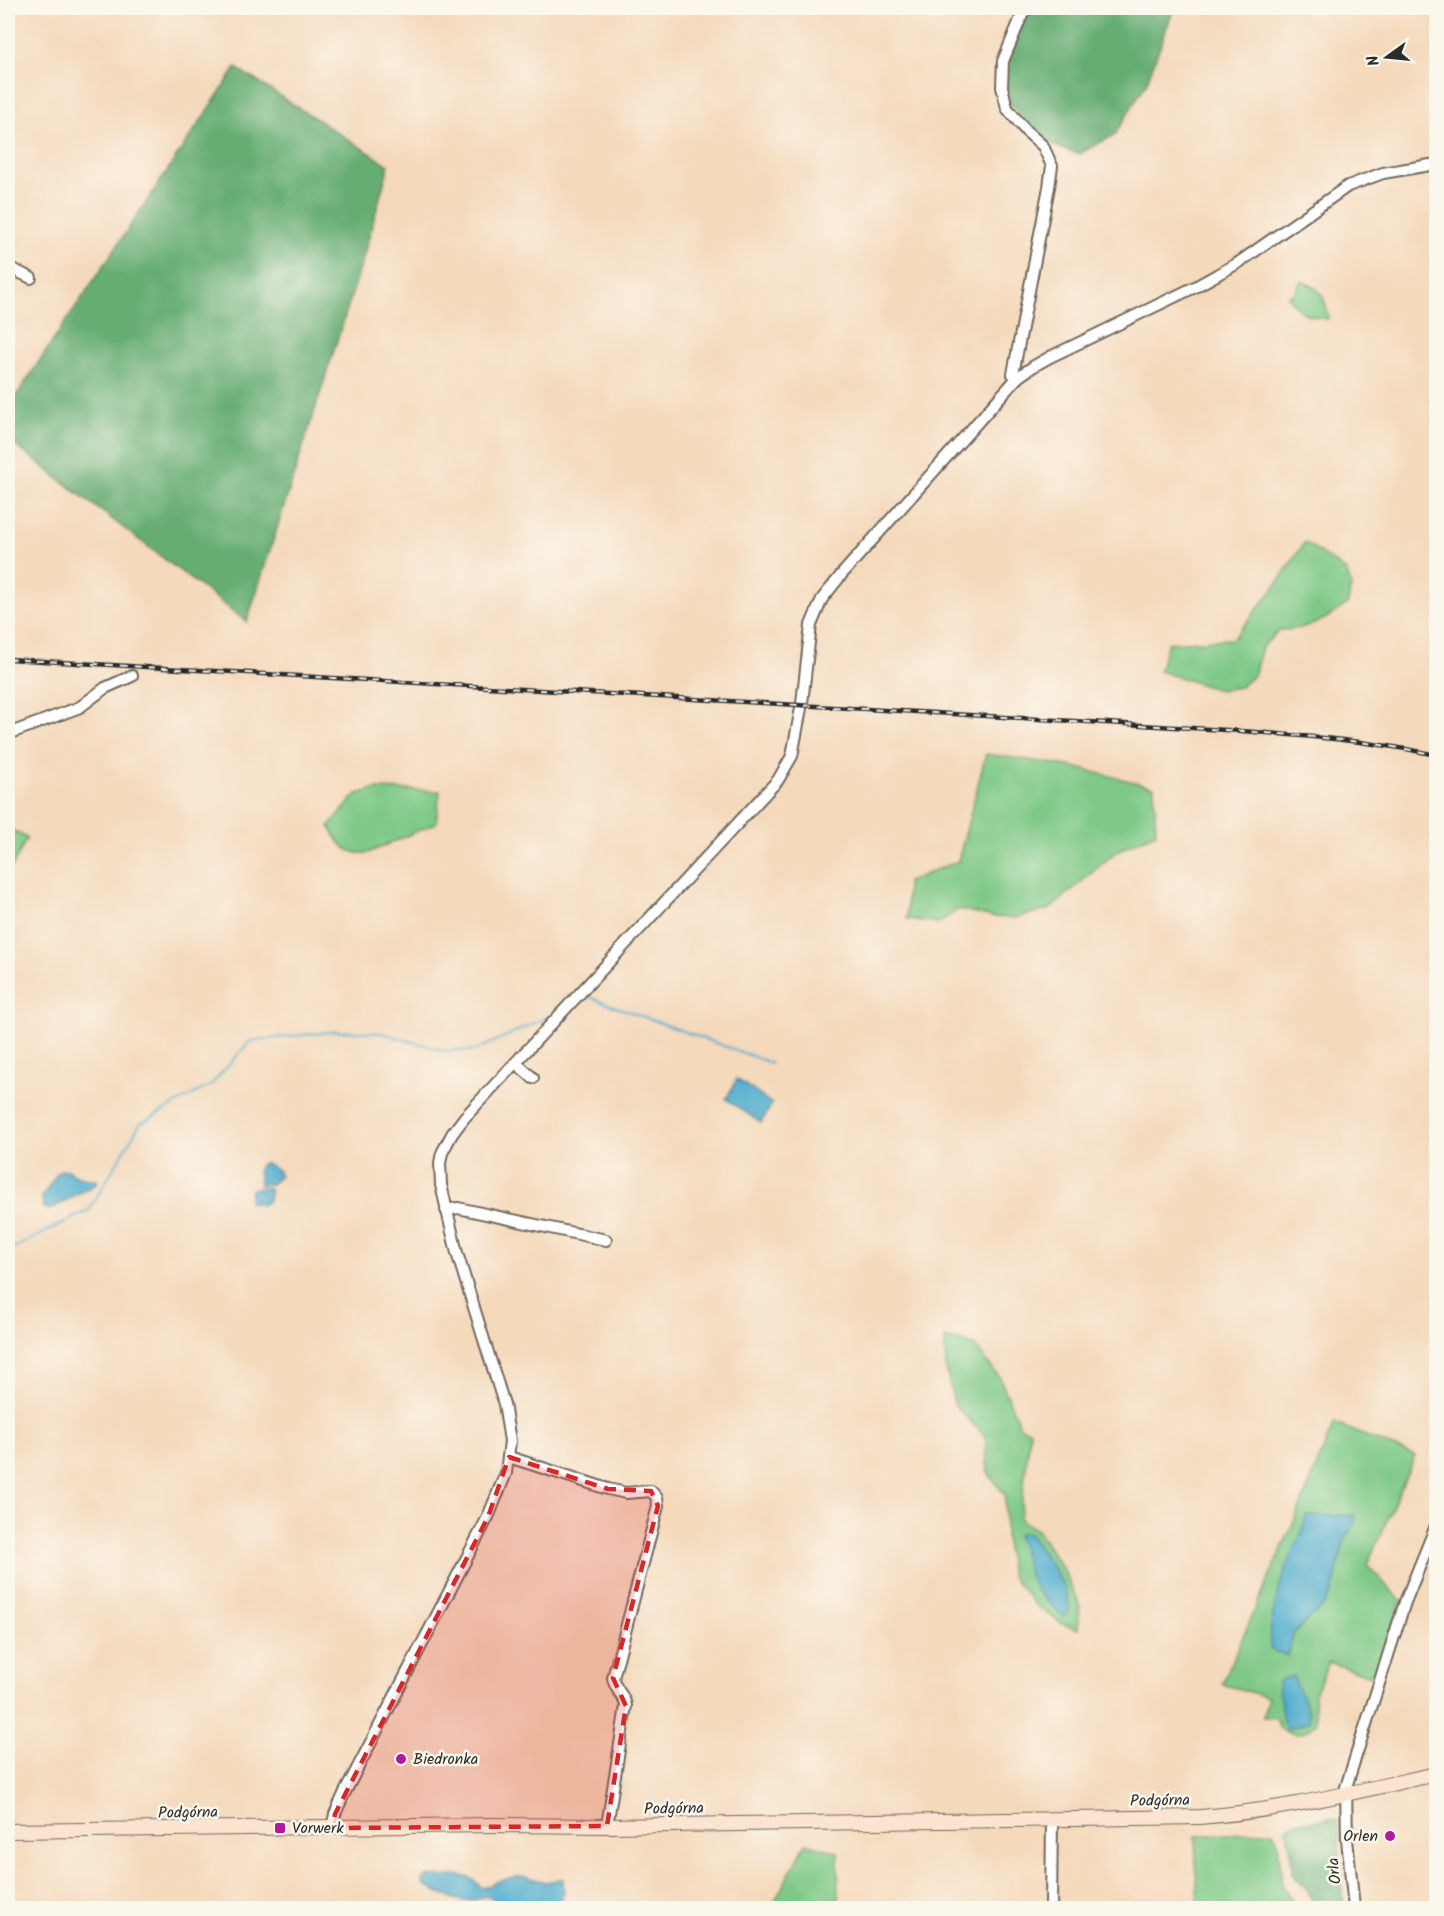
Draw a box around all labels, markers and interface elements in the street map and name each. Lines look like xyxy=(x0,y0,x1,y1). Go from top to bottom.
north arrow xyxy=(1357,27,1417,87)
text: N xyxy=(1361,52,1387,69)
place label: Biedronka xyxy=(413,1747,478,1772)
marker: Biedronka xyxy=(394,1752,408,1766)
street label: Podgórna xyxy=(1130,1788,1190,1814)
street label: Podgórna xyxy=(644,1796,704,1822)
street label: Podgórna xyxy=(158,1800,218,1826)
place label: Vorwerk xyxy=(292,1816,344,1841)
marker: Vorwerk xyxy=(273,1821,287,1835)
place label: Orlen xyxy=(1343,1824,1378,1849)
marker: Orlen xyxy=(1383,1829,1397,1843)
street label: Orla xyxy=(1321,1857,1349,1885)

